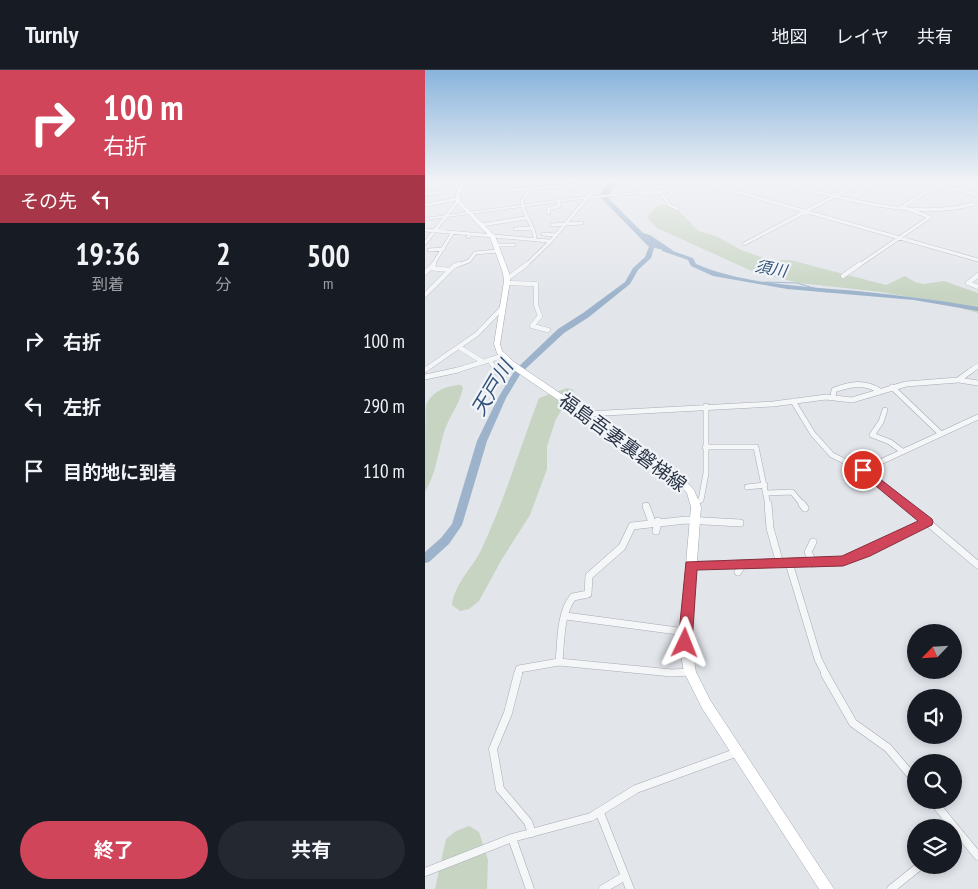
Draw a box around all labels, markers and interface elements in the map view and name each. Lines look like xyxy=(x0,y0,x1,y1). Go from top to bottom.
text: Turnly xyxy=(25,19,78,50)
text: 地図 xyxy=(772,25,808,48)
text: レイヤ xyxy=(836,25,889,48)
text: 共有 xyxy=(917,25,953,48)
text: 100 m xyxy=(103,84,184,130)
icon: right xyxy=(20,90,85,155)
text: 右折 xyxy=(103,132,147,160)
icon: left xyxy=(87,185,115,213)
text: その先 xyxy=(20,189,77,213)
text: 19:36 xyxy=(75,234,140,273)
text: 2 xyxy=(216,234,231,273)
text: 500 xyxy=(307,236,350,275)
water label: 須川 xyxy=(753,255,790,281)
text: m xyxy=(323,273,333,293)
text: 到着 xyxy=(92,274,124,294)
text: 分 xyxy=(215,274,231,294)
icon: right xyxy=(20,327,48,355)
text: 100 m xyxy=(363,329,405,353)
text: 右折 xyxy=(63,330,101,354)
water label: 天戸川 xyxy=(465,354,520,420)
street label: 福島吾妻裏磐梯線 xyxy=(554,388,692,496)
icon: left xyxy=(20,392,48,420)
text: 290 m xyxy=(363,394,405,418)
text: 左折 xyxy=(63,395,101,419)
pin xyxy=(842,449,884,491)
icon: arrive xyxy=(849,456,877,484)
icon: arrive xyxy=(20,457,48,485)
text: 110 m xyxy=(363,459,405,483)
text: 目的地に到着 xyxy=(63,460,177,484)
position arrow xyxy=(658,616,710,668)
north arrow xyxy=(907,624,963,679)
map controls xyxy=(907,624,962,874)
button: sound xyxy=(907,689,962,744)
button: search xyxy=(907,754,962,809)
button: layers xyxy=(907,819,962,874)
button: 終了 xyxy=(20,821,208,879)
button: 共有 xyxy=(218,821,405,879)

